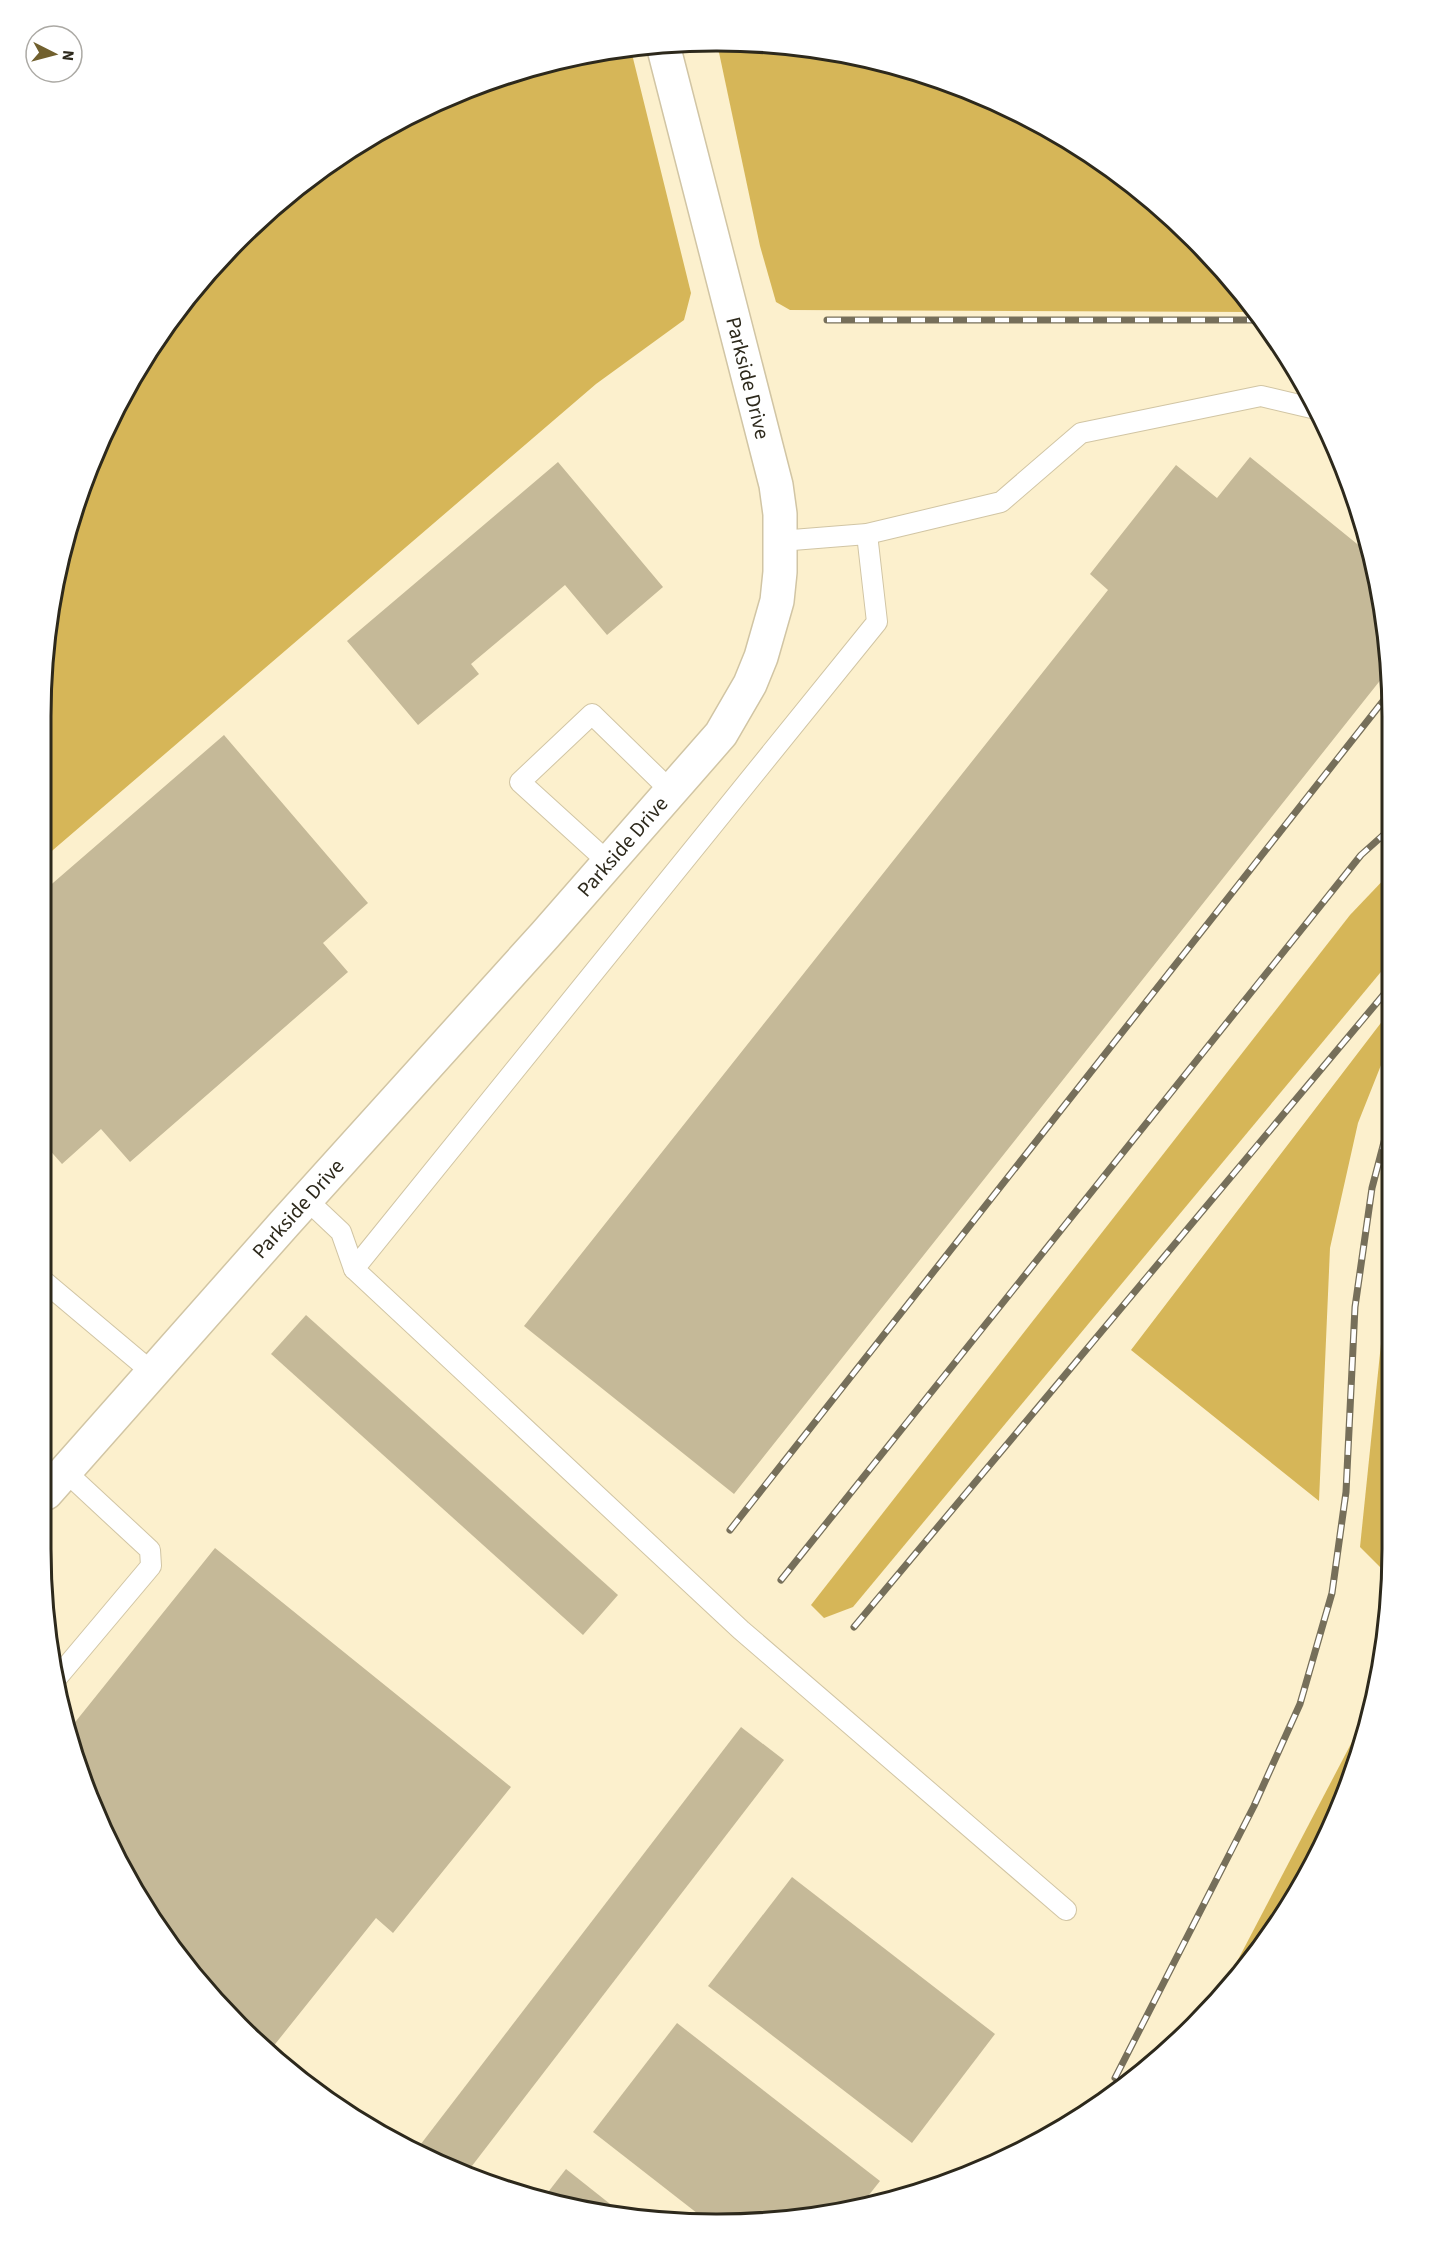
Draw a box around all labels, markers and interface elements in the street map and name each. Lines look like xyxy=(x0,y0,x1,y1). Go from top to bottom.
north arrow xyxy=(24,24,84,84)
text: N xyxy=(56,49,79,62)
street label: Parkside Drive xyxy=(718,314,778,442)
street label: Parkside Drive xyxy=(570,790,675,904)
street label: Parkside Drive xyxy=(245,1152,351,1265)

